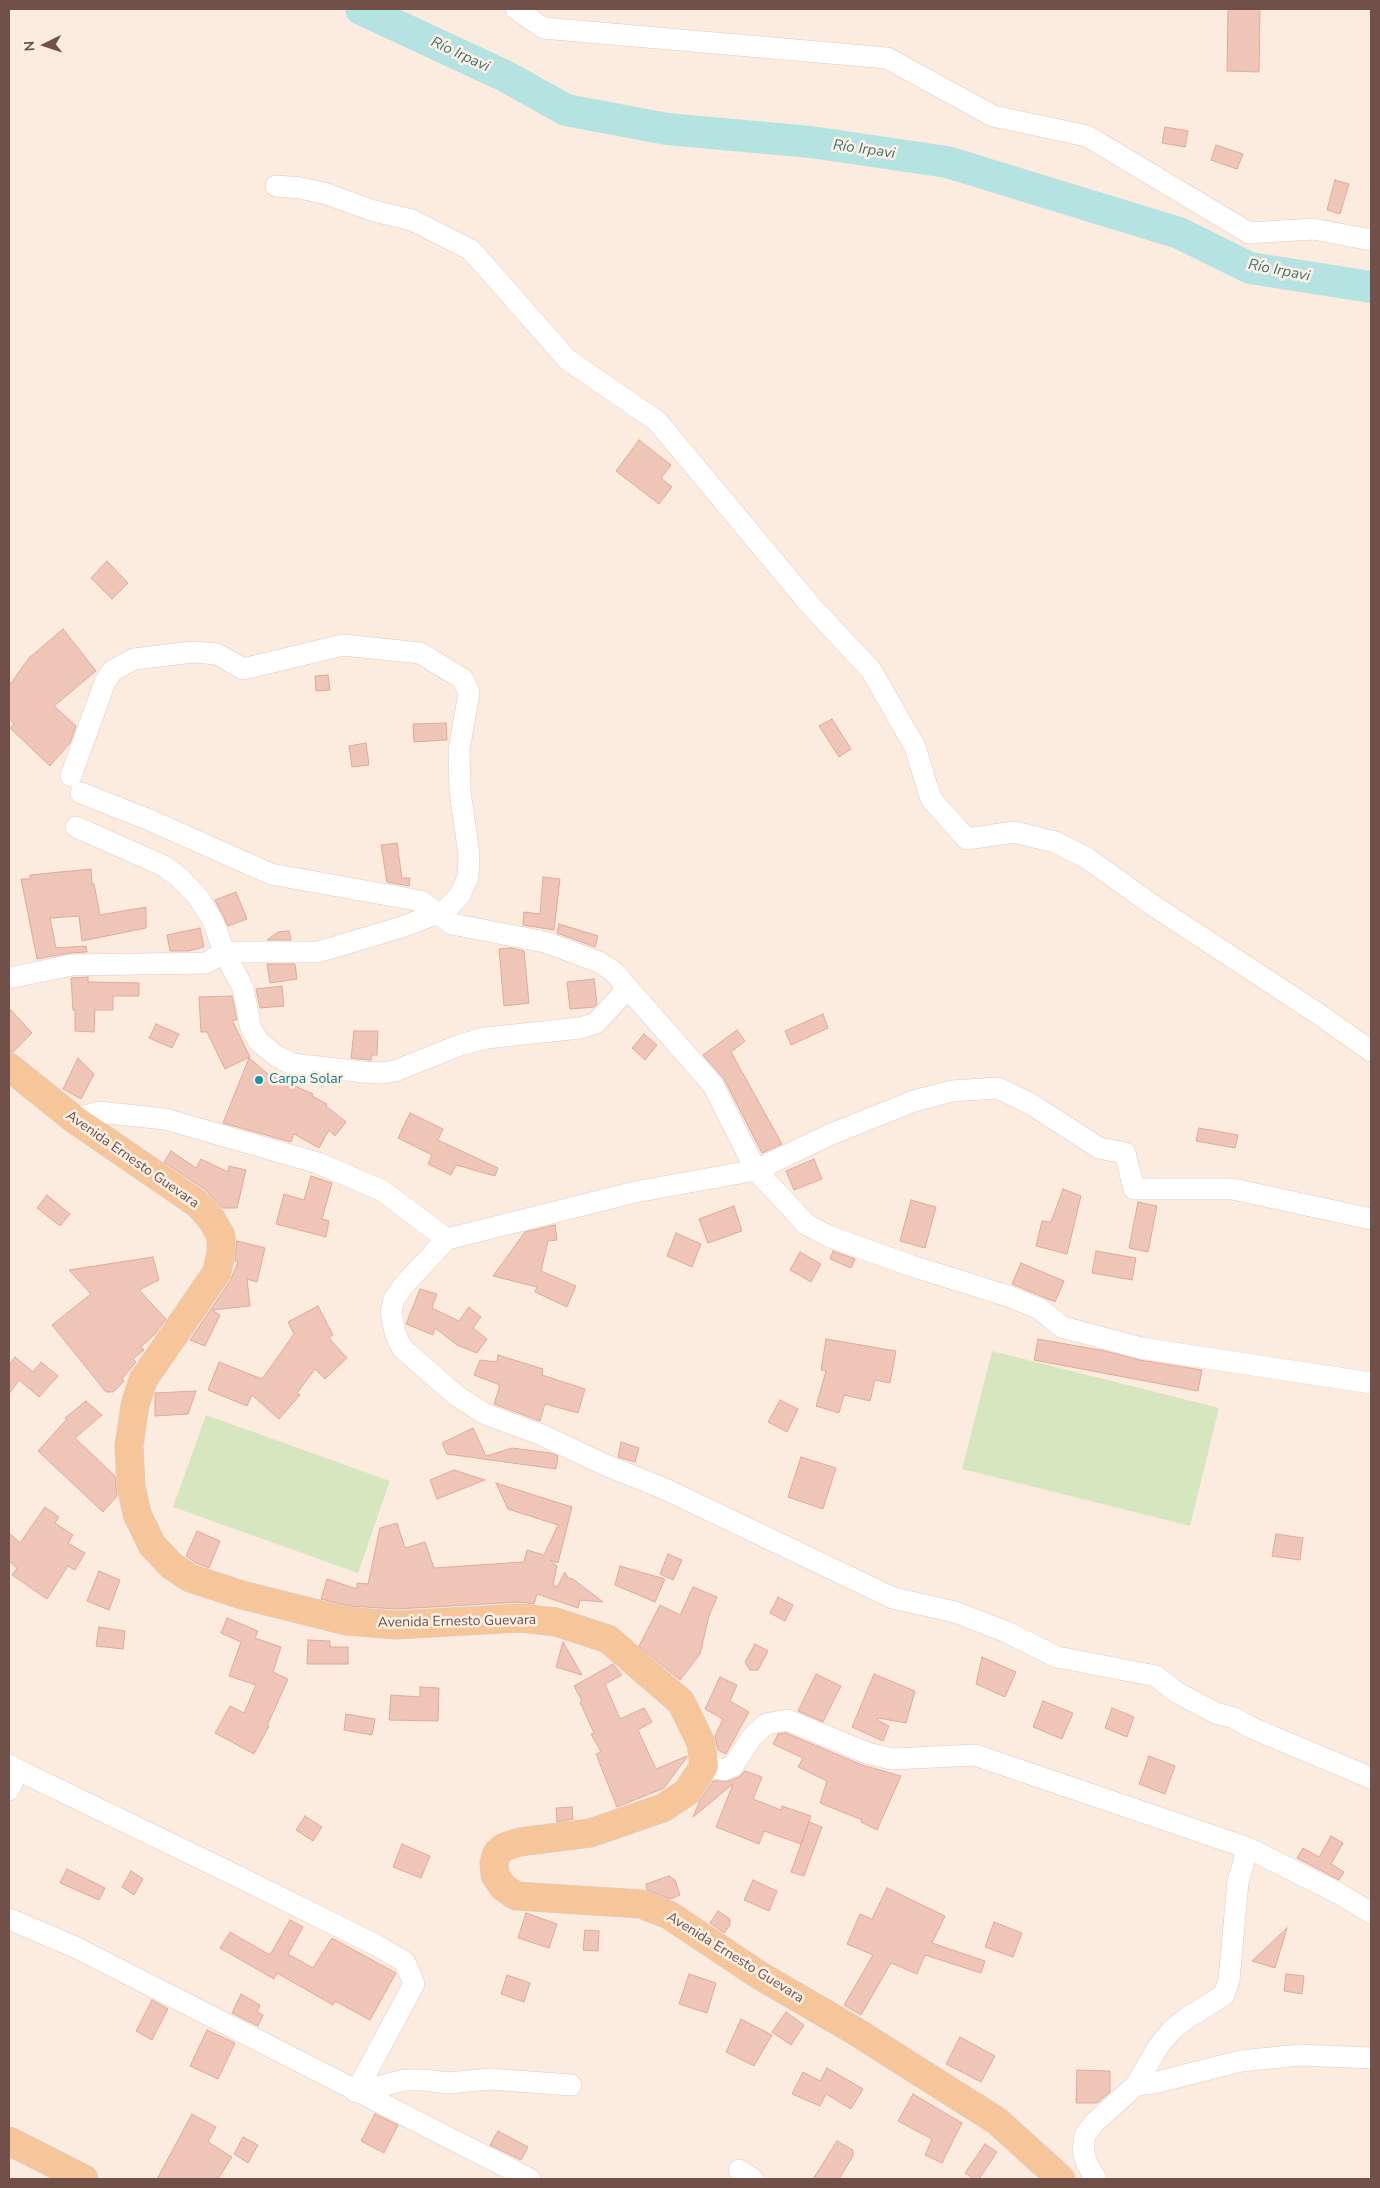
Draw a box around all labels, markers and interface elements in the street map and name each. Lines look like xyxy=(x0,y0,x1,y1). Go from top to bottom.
north arrow xyxy=(20,20,70,70)
water label: Río Irpavi xyxy=(428,34,492,76)
text: N xyxy=(20,40,39,52)
water label: Río Irpavi xyxy=(832,137,896,163)
water label: Río Irpavi xyxy=(1246,256,1312,286)
place label: Carpa Solar xyxy=(269,1072,343,1088)
marker: Carpa Solar xyxy=(253,1074,265,1086)
street label: Avenida Ernesto Guevara xyxy=(62,1108,202,1212)
street label: Avenida Ernesto Guevara xyxy=(378,1612,536,1632)
street label: Avenida Ernesto Guevara xyxy=(663,1909,807,2007)

